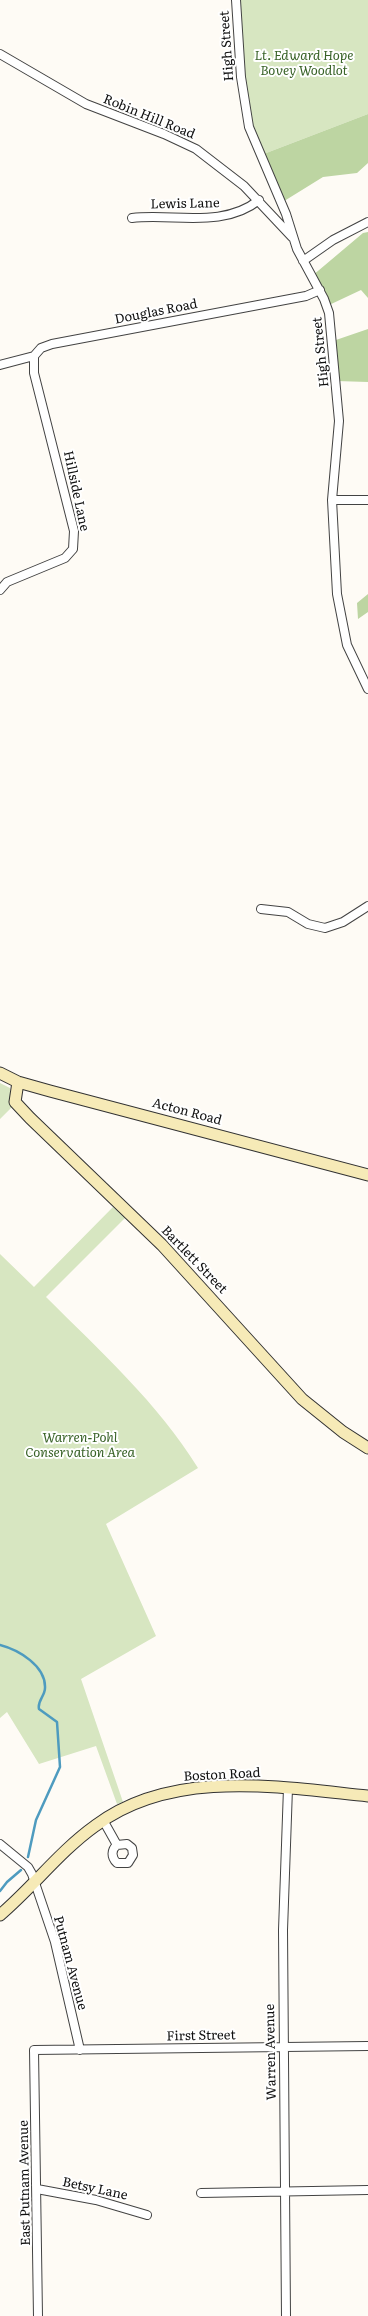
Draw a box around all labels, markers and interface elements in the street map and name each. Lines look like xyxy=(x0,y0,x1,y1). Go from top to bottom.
street label: High Street xyxy=(217,10,237,82)
park label: Lt. Edward Hope Bovey Woodlot xyxy=(255,48,353,79)
street label: Robin Hill Road xyxy=(101,91,197,143)
street label: Lewis Lane xyxy=(150,196,220,212)
street label: Douglas Road xyxy=(113,296,199,328)
street label: High Street xyxy=(310,316,332,388)
street label: Hillside Lane xyxy=(60,449,92,533)
street label: Acton Road xyxy=(150,1095,224,1129)
street label: Bartlett Street xyxy=(158,1223,230,1297)
park label: Warren-Pohl Conservation Area xyxy=(25,1430,135,1461)
street label: Boston Road xyxy=(183,1765,261,1785)
street label: Putnam Avenue xyxy=(50,1914,90,2012)
street label: Warren Avenue xyxy=(262,2004,280,2100)
street label: First Street xyxy=(166,2028,236,2044)
street label: East Putnam Avenue xyxy=(16,2120,34,2246)
street label: Betsy Lane xyxy=(61,2174,129,2204)

